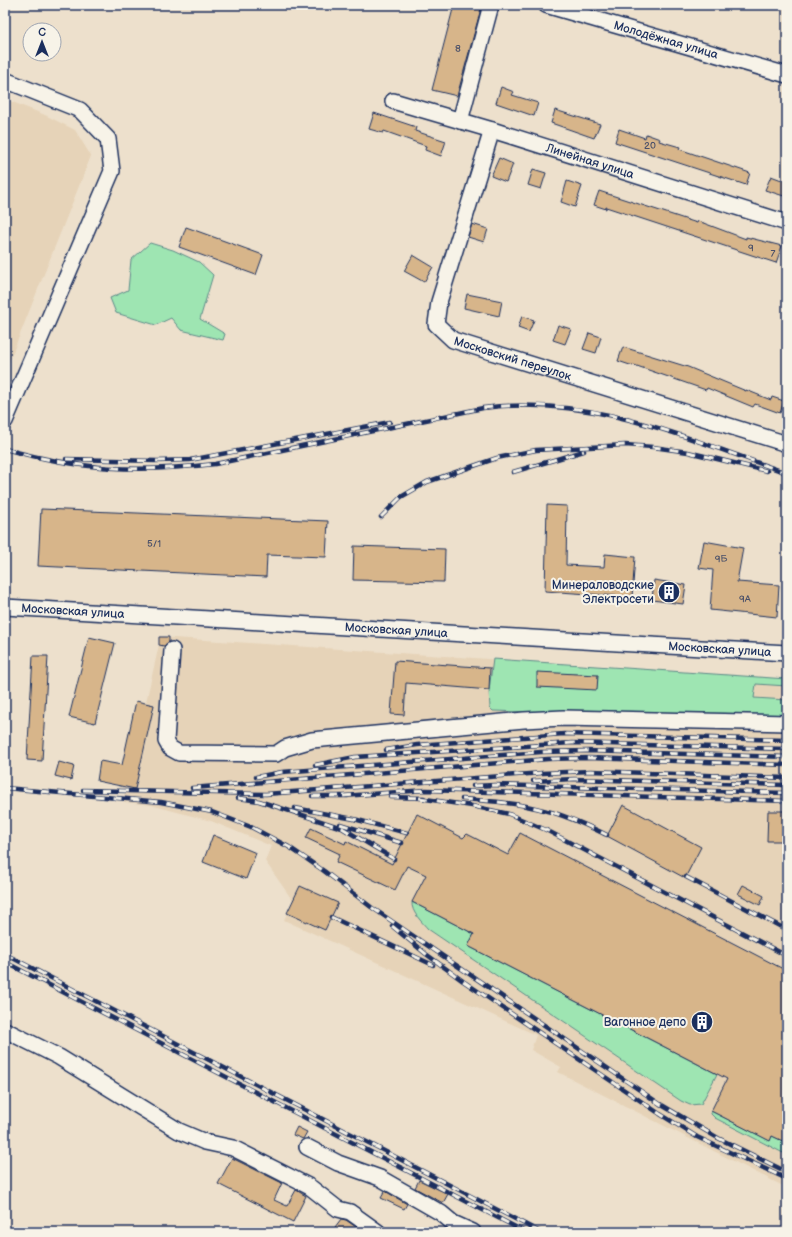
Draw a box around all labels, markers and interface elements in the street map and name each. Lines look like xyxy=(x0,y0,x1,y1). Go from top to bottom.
street label: Молодёжная улица xyxy=(612,18,720,63)
north arrow xyxy=(22,22,62,62)
text: С xyxy=(38,26,46,39)
house number: 8 xyxy=(455,43,461,55)
street label: Линейная улица xyxy=(543,140,636,182)
house number: 20 xyxy=(644,140,656,152)
house number: 9 xyxy=(748,242,754,254)
house number: 7 xyxy=(771,248,776,260)
street label: Московский переулок xyxy=(452,334,574,385)
house number: 5/1 xyxy=(147,538,161,550)
house number: 9Б xyxy=(715,553,727,565)
place label: Минераловодские Электросети xyxy=(552,578,654,607)
building icon: Минераловодские Электросети xyxy=(656,579,682,605)
house number: 9А xyxy=(739,593,752,605)
street label: Московская улица xyxy=(21,601,125,622)
street label: Московская улица xyxy=(344,620,448,641)
street label: Московская улица xyxy=(668,639,772,660)
building icon: Вагонное депо xyxy=(689,1009,715,1035)
place label: Вагонное депо xyxy=(604,1015,686,1030)

